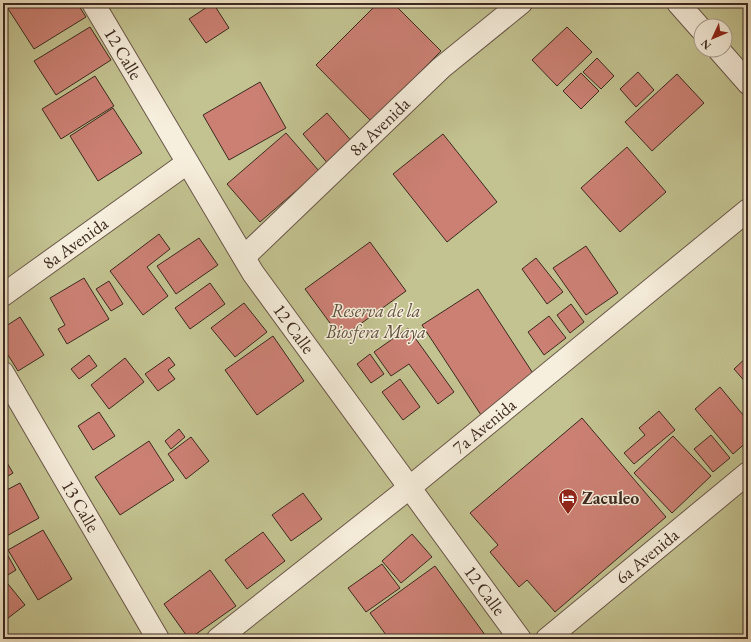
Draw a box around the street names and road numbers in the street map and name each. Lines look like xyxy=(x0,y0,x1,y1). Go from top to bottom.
street label: 12 Calle xyxy=(99,23,148,84)
street label: 8a Avenida xyxy=(344,92,415,161)
street label: 8a Avenida xyxy=(38,211,113,274)
street label: 12 Calle xyxy=(268,299,320,358)
street label: 7a Avenida xyxy=(448,392,521,459)
street label: 13 Calle xyxy=(57,476,105,536)
street label: 6a Avenida xyxy=(611,522,684,589)
street label: 12 Calle xyxy=(459,561,511,620)

